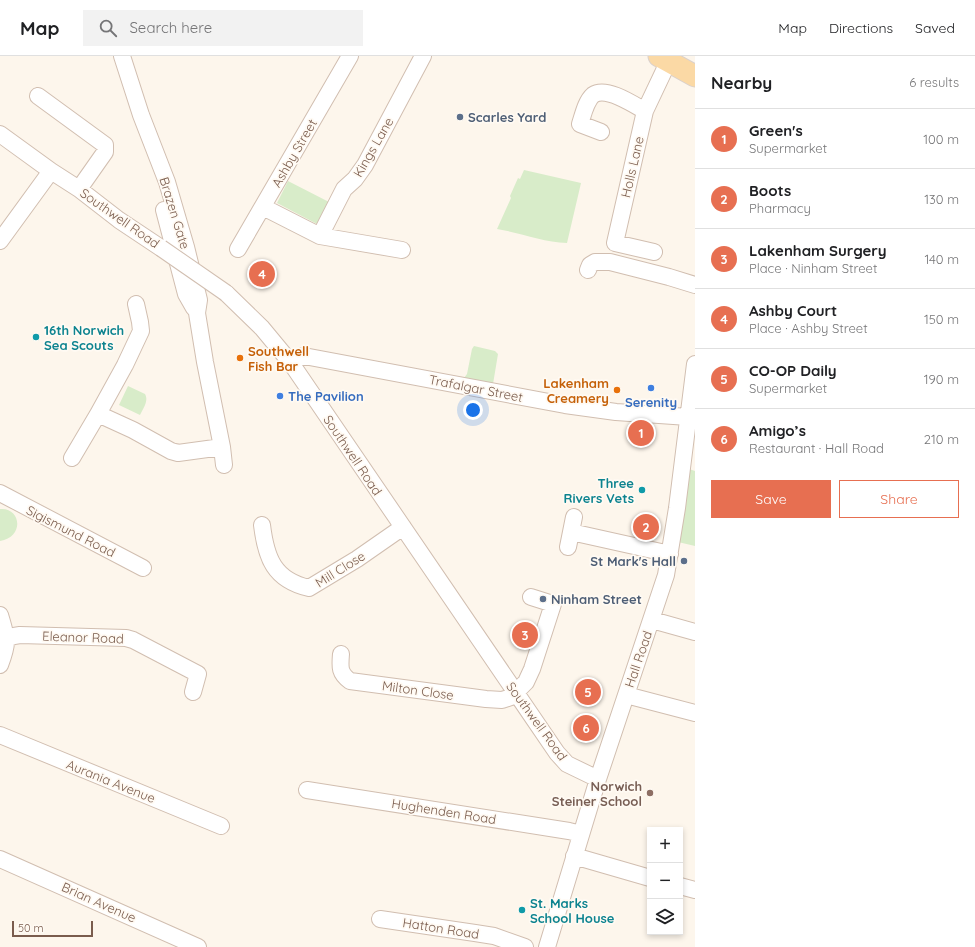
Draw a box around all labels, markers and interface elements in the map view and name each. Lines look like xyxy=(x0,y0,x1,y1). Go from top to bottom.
search box xyxy=(83,10,363,46)
text: Map xyxy=(20,16,59,40)
icon: search xyxy=(97,17,119,39)
text: Search here xyxy=(129,18,212,37)
text: Map xyxy=(778,19,807,37)
text: Directions xyxy=(829,19,893,37)
text: Saved xyxy=(915,19,955,37)
text: Nearby xyxy=(711,72,772,93)
text: 6 results xyxy=(909,74,959,90)
place label: Scarles Yard xyxy=(468,109,546,125)
marker: Scarles Yard xyxy=(455,112,465,122)
street label: Kings Lane xyxy=(349,114,397,180)
street label: Ashby Street xyxy=(268,116,320,190)
text: Green's xyxy=(749,121,803,140)
text: 1 xyxy=(721,131,727,147)
text: 100 m xyxy=(923,131,959,147)
street label: Holls Lane xyxy=(617,135,647,199)
text: Supermarket xyxy=(749,140,827,156)
street label: Brazen Gate xyxy=(156,175,194,251)
text: Boots xyxy=(749,181,791,200)
street label: Southwell Road xyxy=(77,185,163,251)
text: 2 xyxy=(720,191,728,207)
text: 130 m xyxy=(924,191,959,207)
text: Pharmacy xyxy=(749,200,811,216)
text: Lakenham Surgery xyxy=(749,241,887,260)
text: 3 xyxy=(721,251,727,267)
text: 140 m xyxy=(924,251,959,267)
pin: 4 xyxy=(249,259,275,289)
text: Place · Ninham Street xyxy=(749,260,877,276)
text: Ashby Court xyxy=(749,301,837,320)
text: 4 xyxy=(720,311,728,327)
text: 150 m xyxy=(924,311,959,327)
text: Place · Ashby Street xyxy=(749,320,868,336)
place label: 16th Norwich Sea Scouts xyxy=(44,322,124,353)
marker: 16th Norwich Sea Scouts xyxy=(31,332,41,342)
place label: Southwell Fish Bar xyxy=(248,343,309,374)
marker: Southwell Fish Bar xyxy=(235,353,245,363)
text: CO-OP Daily xyxy=(749,361,837,380)
street label: Trafalgar Street xyxy=(428,371,524,405)
text: 5 xyxy=(720,371,728,387)
text: 190 m xyxy=(924,371,959,387)
place label: Lakenham Creamery xyxy=(543,375,609,406)
text: Supermarket xyxy=(749,380,827,396)
marker: Serenity xyxy=(646,383,656,393)
marker: Lakenham Creamery xyxy=(612,385,622,395)
place label: The Pavilion xyxy=(288,388,364,404)
marker: The Pavilion xyxy=(275,391,285,401)
place label: Serenity xyxy=(625,394,677,410)
your location xyxy=(463,400,483,420)
street label: Southwell Road xyxy=(320,412,386,498)
pin: 1 xyxy=(628,418,654,448)
text: Amigo’s xyxy=(749,421,806,440)
text: 6 xyxy=(720,431,728,447)
text: 210 m xyxy=(924,431,959,447)
text: Restaurant · Hall Road xyxy=(749,440,884,456)
place label: Three Rivers Vets xyxy=(564,475,634,506)
button: Save xyxy=(711,480,831,518)
button: Share xyxy=(839,480,959,518)
marker: Three Rivers Vets xyxy=(637,485,647,495)
street label: Sigismund Road xyxy=(24,502,118,560)
pin: 2 xyxy=(633,512,659,542)
street label: Mill Close xyxy=(312,547,368,591)
place label: St Mark's Hall xyxy=(590,553,676,569)
marker: St Mark's Hall xyxy=(679,556,689,566)
place label: Ninham Street xyxy=(551,591,642,607)
marker: Ninham Street xyxy=(538,594,548,604)
pin: 3 xyxy=(512,620,538,650)
street label: Eleanor Road xyxy=(42,628,124,646)
street label: Hall Road xyxy=(621,628,655,690)
street label: Milton Close xyxy=(381,677,455,703)
pin: 5 xyxy=(575,677,601,707)
street label: Southwell Road xyxy=(503,679,571,763)
pin: 6 xyxy=(573,713,599,743)
street label: Aurania Avenue xyxy=(64,756,158,806)
place label: Norwich Steiner School xyxy=(552,778,642,809)
marker: Norwich Steiner School xyxy=(645,788,655,798)
street label: Hughenden Road xyxy=(391,795,497,827)
map controls xyxy=(647,827,683,935)
button: + xyxy=(647,827,683,863)
button: − xyxy=(647,863,683,899)
street label: Brian Avenue xyxy=(59,878,139,926)
place label: St. Marks School House xyxy=(530,895,615,926)
button: layers xyxy=(647,899,683,935)
marker: St. Marks School House xyxy=(517,905,527,915)
street label: Hatton Road xyxy=(402,914,480,942)
scale bar xyxy=(12,919,93,938)
text: 50 m xyxy=(18,921,44,935)

